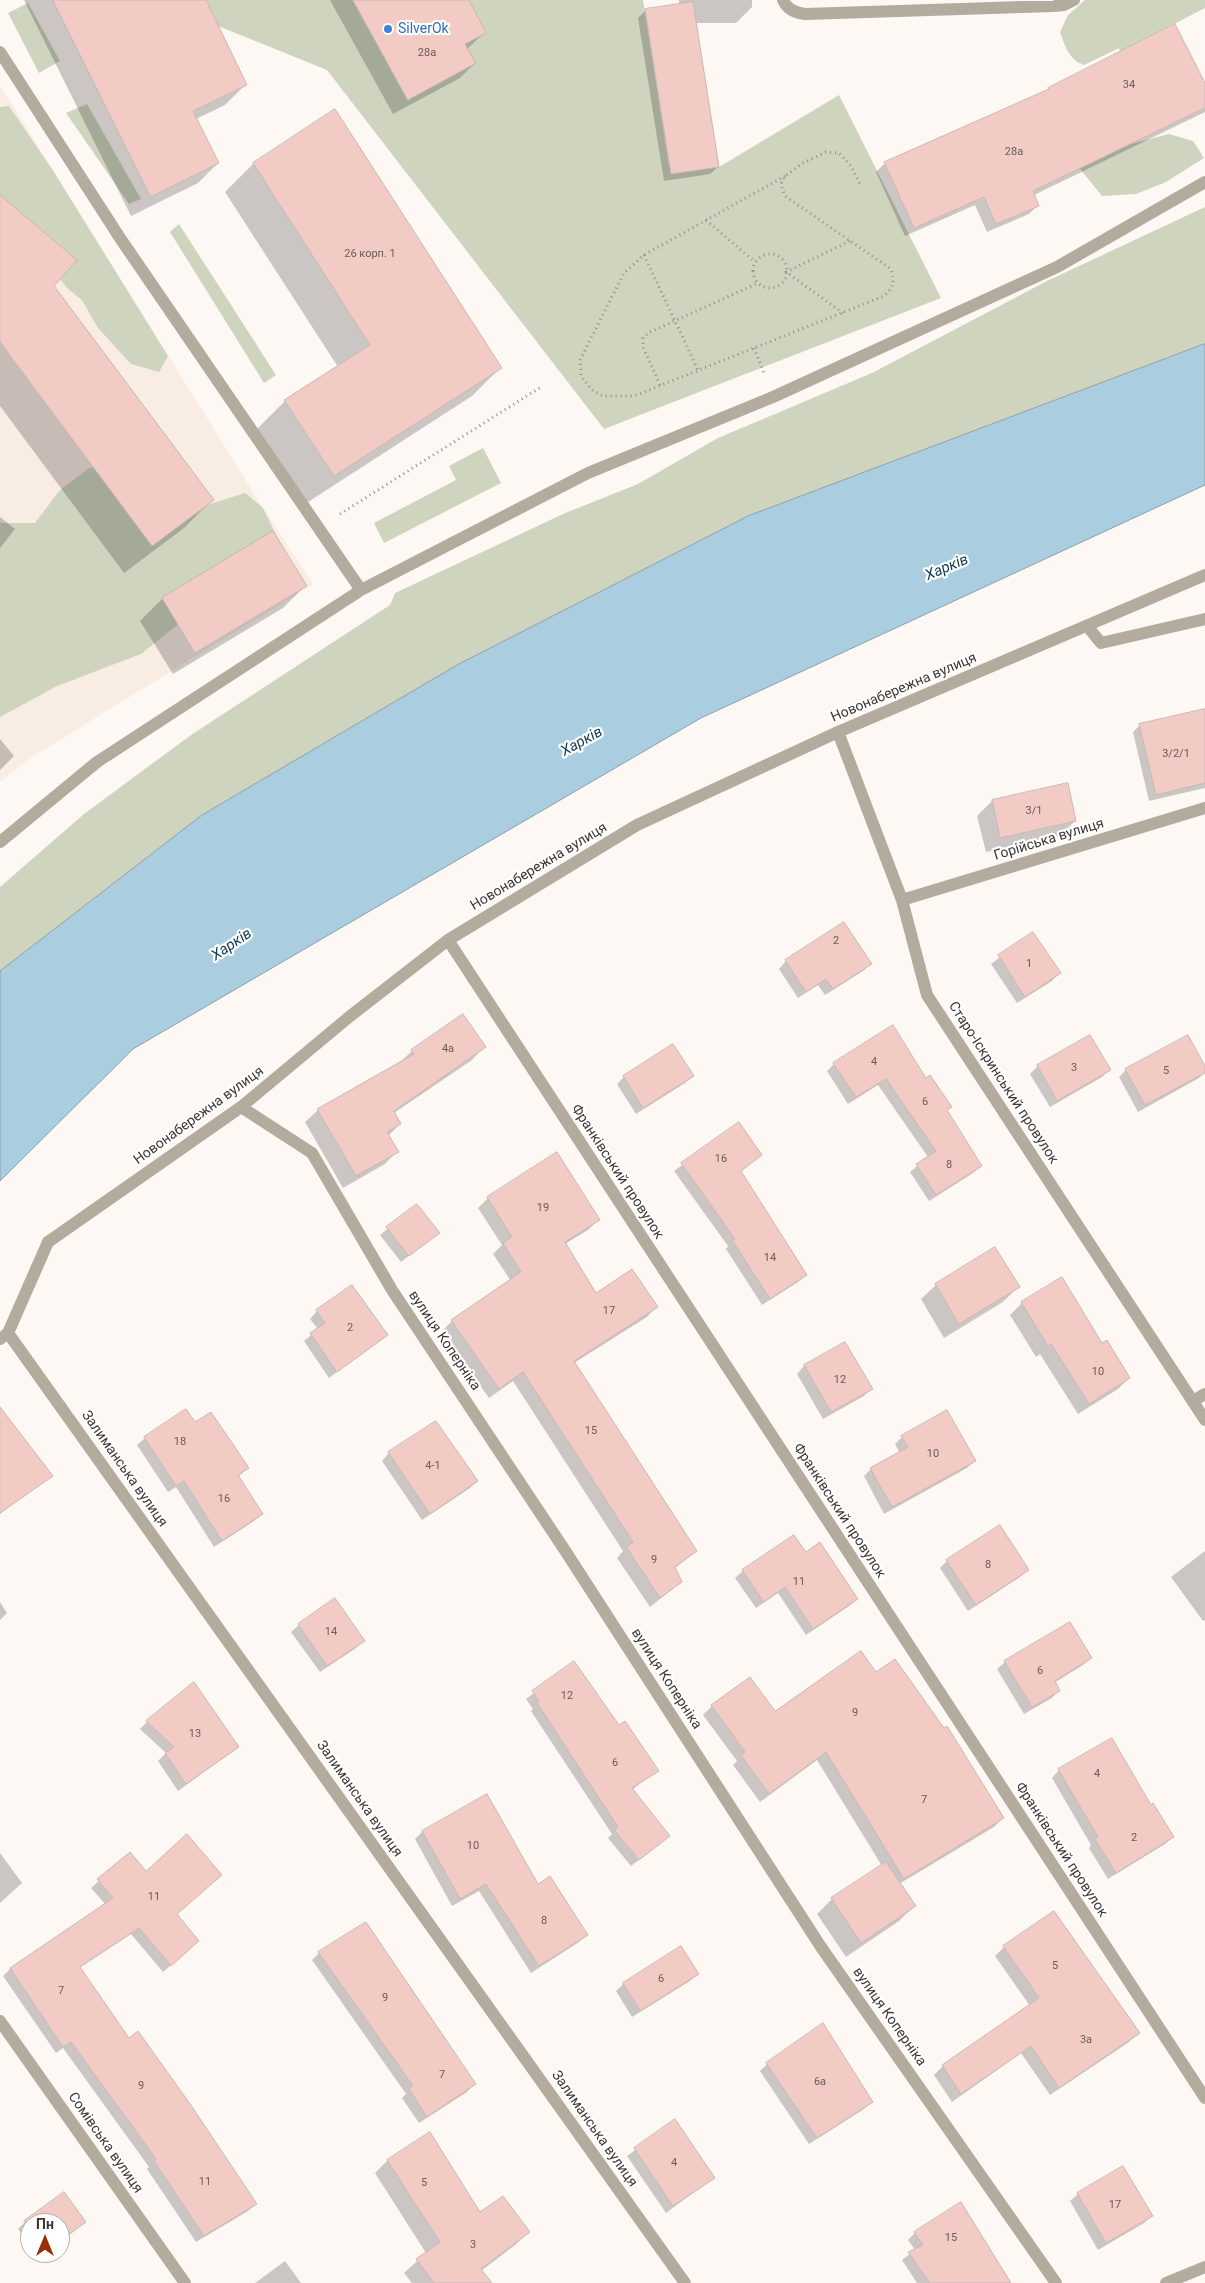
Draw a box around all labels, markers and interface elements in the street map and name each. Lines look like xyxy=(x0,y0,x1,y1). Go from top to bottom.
place label: SilverOk xyxy=(398,21,449,37)
marker: SilverOk xyxy=(382,23,394,35)
house number: 28а xyxy=(418,46,436,60)
house number: 34 xyxy=(1123,78,1135,92)
house number: 28а xyxy=(1005,145,1023,159)
house number: 26 корп. 1 xyxy=(344,247,396,261)
water label: Харків xyxy=(923,551,971,585)
street label: Новонабережна вулиця xyxy=(829,650,979,726)
water label: Харків xyxy=(558,723,606,761)
house number: 3/2/1 xyxy=(1162,747,1190,761)
house number: 3/1 xyxy=(1026,804,1042,818)
street label: Горійська вулиця xyxy=(992,815,1106,865)
street label: Новонабережна вулиця xyxy=(468,819,610,915)
water label: Харків xyxy=(208,925,256,965)
house number: 2 xyxy=(833,934,839,948)
house number: 1 xyxy=(1026,957,1032,971)
street label: Старо-Іскринський провулок xyxy=(944,999,1062,1167)
house number: 4а xyxy=(442,1042,454,1056)
house number: 4 xyxy=(871,1055,877,1069)
house number: 3 xyxy=(1071,1061,1077,1075)
street label: Новонабережна вулиця xyxy=(131,1063,267,1169)
house number: 5 xyxy=(1163,1064,1169,1078)
house number: 6 xyxy=(922,1095,928,1109)
street label: Франківський провулок xyxy=(567,1101,667,1243)
house number: 16 xyxy=(715,1152,727,1166)
house number: 8 xyxy=(946,1158,952,1172)
house number: 19 xyxy=(537,1201,549,1215)
house number: 14 xyxy=(764,1251,776,1265)
street label: вулиця Коперніка xyxy=(404,1288,484,1394)
house number: 17 xyxy=(603,1304,615,1318)
house number: 2 xyxy=(347,1321,353,1335)
house number: 10 xyxy=(1092,1365,1104,1379)
house number: 12 xyxy=(834,1373,846,1387)
street label: Залиманська вулиця xyxy=(77,1408,171,1530)
house number: 15 xyxy=(585,1424,597,1438)
house number: 18 xyxy=(174,1435,186,1449)
street label: Франківський провулок xyxy=(789,1440,889,1582)
house number: 10 xyxy=(927,1447,939,1461)
house number: 4-1 xyxy=(425,1459,441,1473)
house number: 16 xyxy=(218,1492,230,1506)
house number: 9 xyxy=(651,1553,657,1567)
house number: 8 xyxy=(985,1558,991,1572)
house number: 11 xyxy=(793,1575,805,1589)
house number: 14 xyxy=(325,1625,337,1639)
street label: вулиця Коперніка xyxy=(627,1625,705,1733)
house number: 6 xyxy=(1037,1664,1043,1678)
house number: 12 xyxy=(561,1689,573,1703)
house number: 9 xyxy=(852,1706,858,1720)
house number: 13 xyxy=(189,1727,201,1741)
street label: Залиманська вулиця xyxy=(312,1738,406,1860)
house number: 6 xyxy=(612,1756,618,1770)
house number: 4 xyxy=(1094,1767,1100,1781)
street label: Франківський провулок xyxy=(1011,1779,1111,1921)
house number: 7 xyxy=(921,1793,927,1807)
house number: 2 xyxy=(1131,1831,1137,1845)
house number: 10 xyxy=(467,1839,479,1853)
house number: 11 xyxy=(148,1890,160,1904)
house number: 8 xyxy=(541,1914,547,1928)
house number: 5 xyxy=(1052,1959,1058,1973)
street label: вулиця Коперніка xyxy=(849,1964,929,2070)
house number: 6 xyxy=(658,1972,664,1986)
house number: 7 xyxy=(58,1984,64,1998)
house number: 9 xyxy=(382,1991,388,2005)
house number: 3а xyxy=(1080,2033,1092,2047)
house number: 7 xyxy=(439,2068,445,2082)
street label: Залиманська вулиця xyxy=(547,2068,641,2190)
house number: 6а xyxy=(814,2075,826,2089)
house number: 9 xyxy=(138,2079,144,2093)
street label: Сомівська вулиця xyxy=(64,2089,146,2197)
house number: 4 xyxy=(671,2156,677,2170)
house number: 11 xyxy=(199,2175,211,2189)
house number: 5 xyxy=(421,2176,427,2190)
house number: 17 xyxy=(1109,2198,1121,2212)
north arrow xyxy=(20,2213,70,2263)
text: Пн xyxy=(36,2216,54,2232)
house number: 15 xyxy=(945,2231,957,2245)
house number: 3 xyxy=(470,2238,476,2252)

